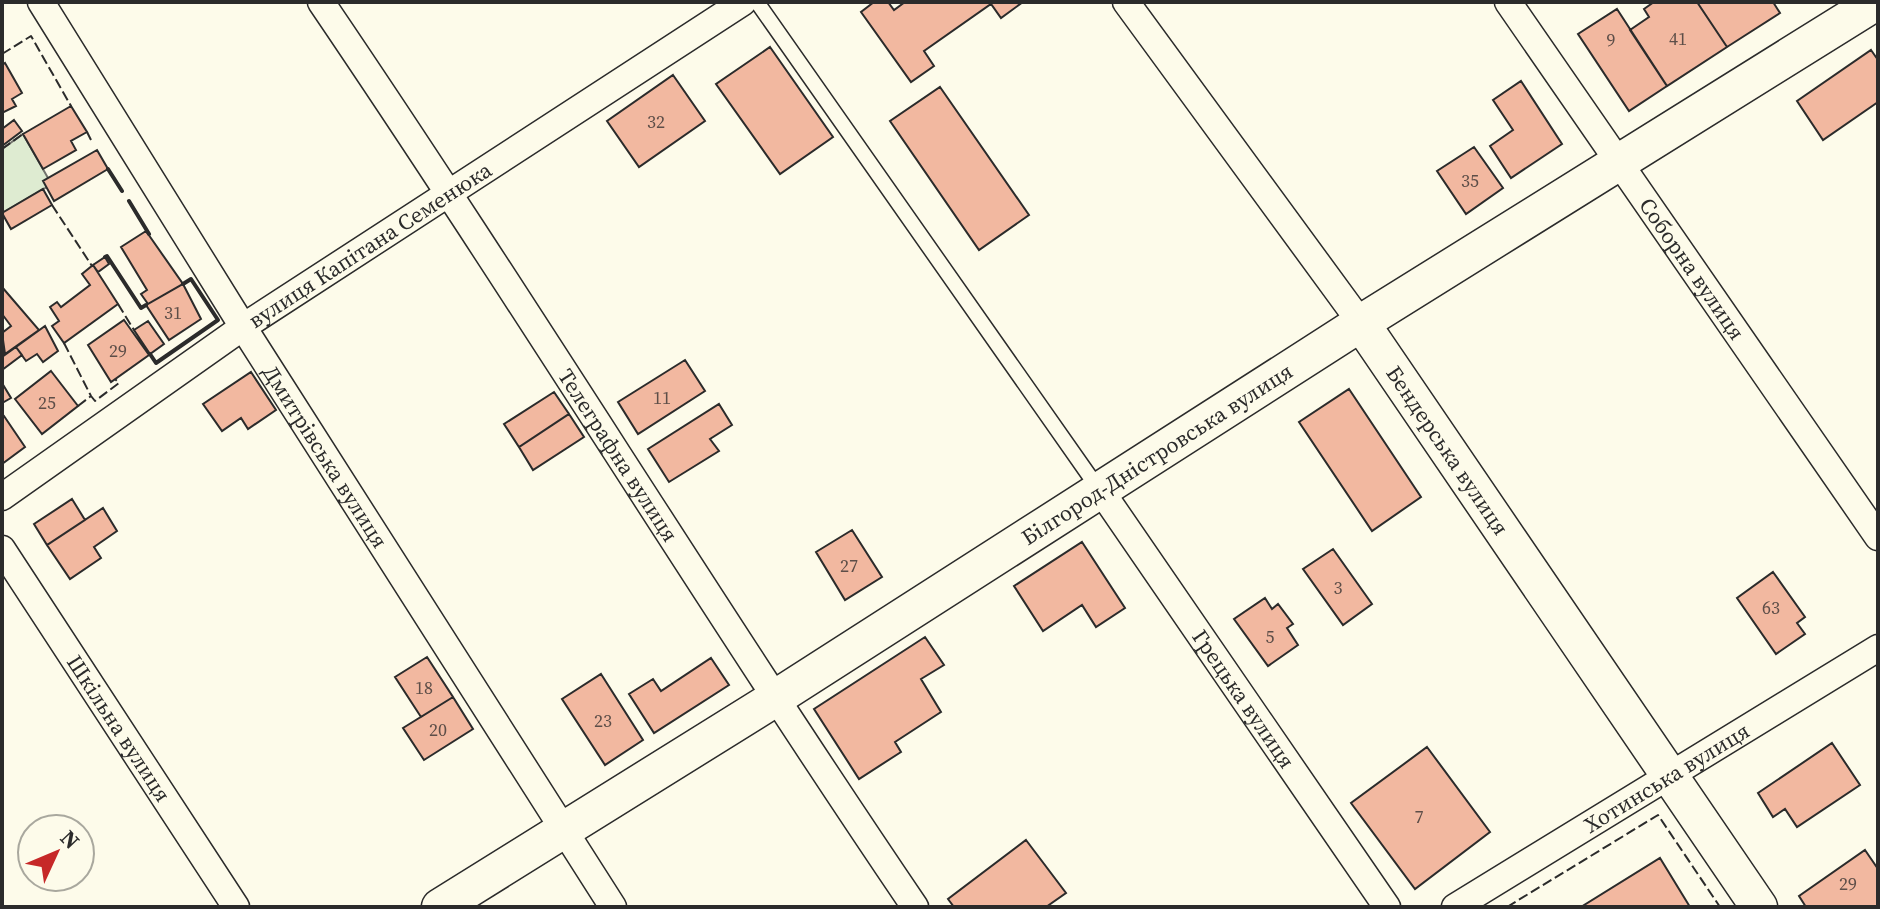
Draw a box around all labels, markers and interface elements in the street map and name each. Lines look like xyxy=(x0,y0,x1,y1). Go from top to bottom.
house number: 41 xyxy=(1669,26,1687,51)
house number: 9 xyxy=(1607,27,1616,52)
house number: 32 xyxy=(647,109,665,134)
street label: вулиця Капітана Семенюка xyxy=(242,154,498,335)
house number: 35 xyxy=(1461,168,1479,193)
street label: Соборна вулиця xyxy=(1633,191,1752,346)
house number: 31 xyxy=(164,300,182,325)
house number: 29 xyxy=(109,338,127,363)
street label: Білгород-Дністровська вулиця xyxy=(1015,356,1298,552)
street label: Дмитрівська вулиця xyxy=(256,359,395,554)
street label: Бендерська вулиця xyxy=(1379,360,1516,541)
street label: Телеграфна вулиця xyxy=(551,363,685,547)
house number: 11 xyxy=(653,385,671,410)
house number: 25 xyxy=(38,390,56,415)
house number: 27 xyxy=(840,553,858,578)
house number: 3 xyxy=(1334,575,1343,600)
house number: 63 xyxy=(1762,595,1780,620)
street label: Грецька вулиця xyxy=(1185,623,1302,774)
house number: 5 xyxy=(1266,624,1275,649)
street label: Шкільна вулиця xyxy=(60,649,178,807)
house number: 18 xyxy=(415,675,433,700)
house number: 23 xyxy=(594,708,612,733)
street label: Хотинська вулиця xyxy=(1578,715,1755,840)
house number: 20 xyxy=(429,717,447,742)
house number: 7 xyxy=(1415,804,1424,829)
north arrow xyxy=(16,813,96,893)
text: N xyxy=(54,823,87,855)
house number: 29 xyxy=(1839,871,1857,896)

